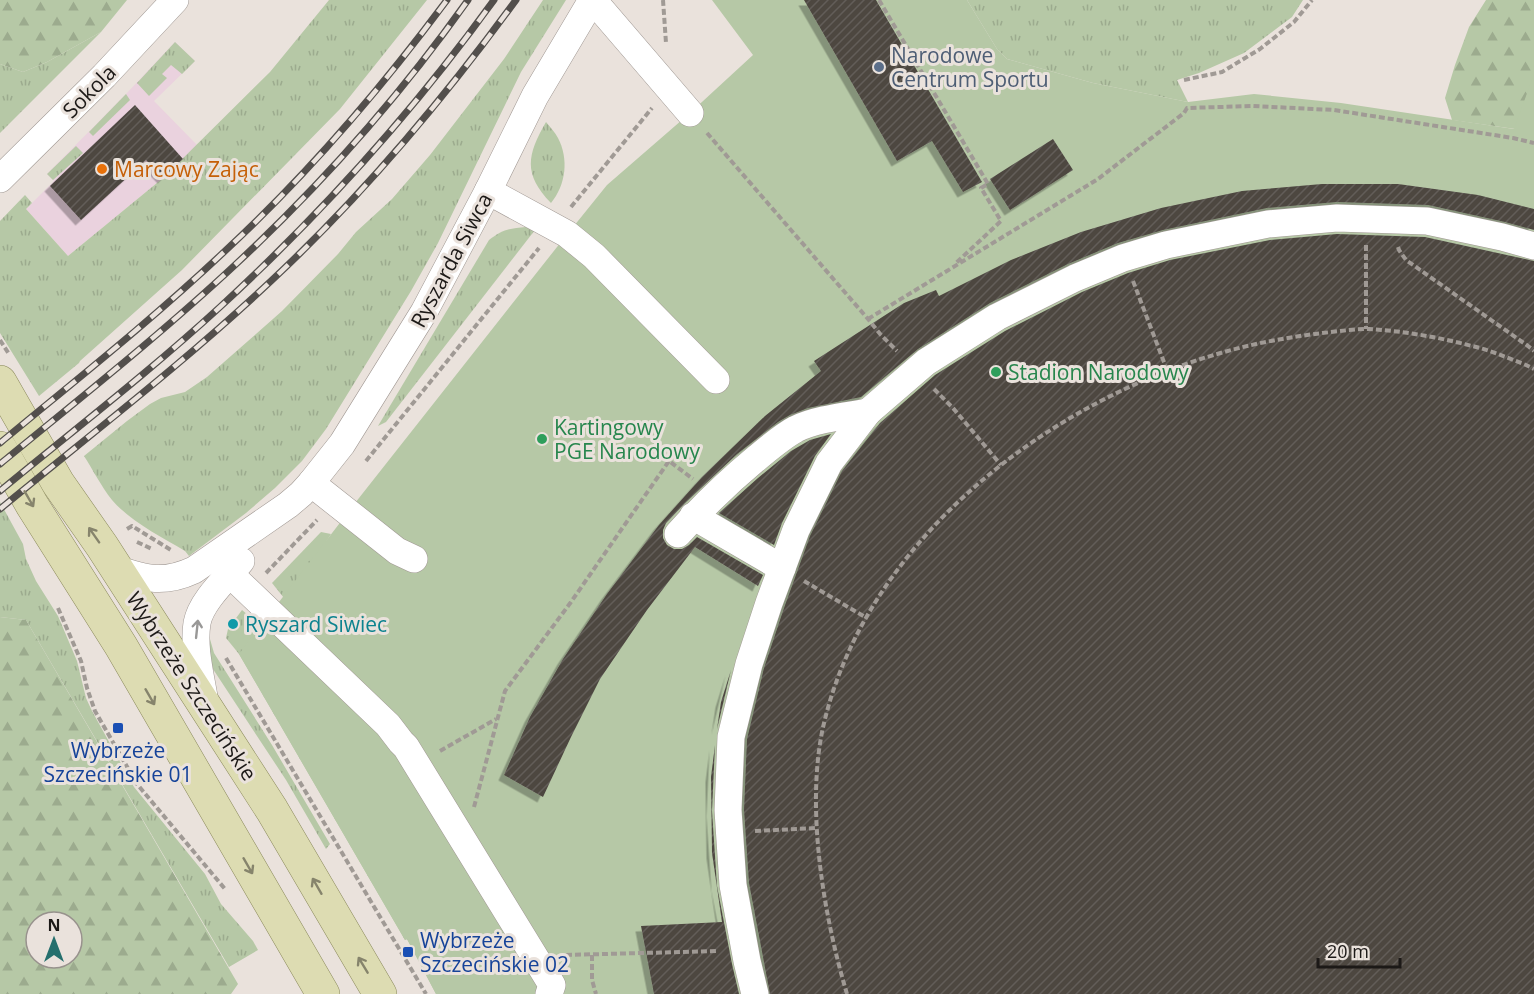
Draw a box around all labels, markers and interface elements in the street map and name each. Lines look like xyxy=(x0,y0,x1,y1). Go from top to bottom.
place label: Narodowe Centrum Sportu xyxy=(891,41,1049,93)
street label: Sokola xyxy=(56,58,122,124)
marker: Narodowe Centrum Sportu xyxy=(872,60,886,74)
place label: Marcowy Zając xyxy=(114,155,259,183)
marker: Marcowy Zając xyxy=(95,162,109,176)
street label: Ryszarda Siwca xyxy=(404,188,498,332)
place label: Stadion Narodowy xyxy=(1008,358,1189,386)
marker: Stadion Narodowy xyxy=(989,365,1003,379)
place label: Kartingowy PGE Narodowy xyxy=(554,413,700,465)
marker: Kartingowy PGE Narodowy xyxy=(535,432,549,446)
one-way arrow xyxy=(23,490,35,507)
one-way arrow xyxy=(88,528,100,544)
street label: Wybrzeże Szczecińskie xyxy=(120,586,264,786)
place label: Ryszard Siwiec xyxy=(245,610,387,638)
marker: Ryszard Siwiec xyxy=(226,617,240,631)
one-way arrow xyxy=(192,620,203,640)
one-way arrow xyxy=(144,688,156,705)
marker: Wybrzeże Szczecińskie 01 xyxy=(111,721,125,735)
place label: Wybrzeże Szczecińskie 01 xyxy=(44,736,192,788)
one-way arrow xyxy=(242,857,254,874)
one-way arrow xyxy=(311,878,323,895)
north arrow xyxy=(24,910,84,970)
text: N xyxy=(47,914,61,936)
place label: Wybrzeże Szczecińskie 02 xyxy=(420,926,569,978)
scale bar xyxy=(1318,931,1400,969)
text: 20 m xyxy=(1327,939,1369,963)
marker: Wybrzeże Szczecińskie 02 xyxy=(401,945,415,959)
one-way arrow xyxy=(357,957,369,974)

